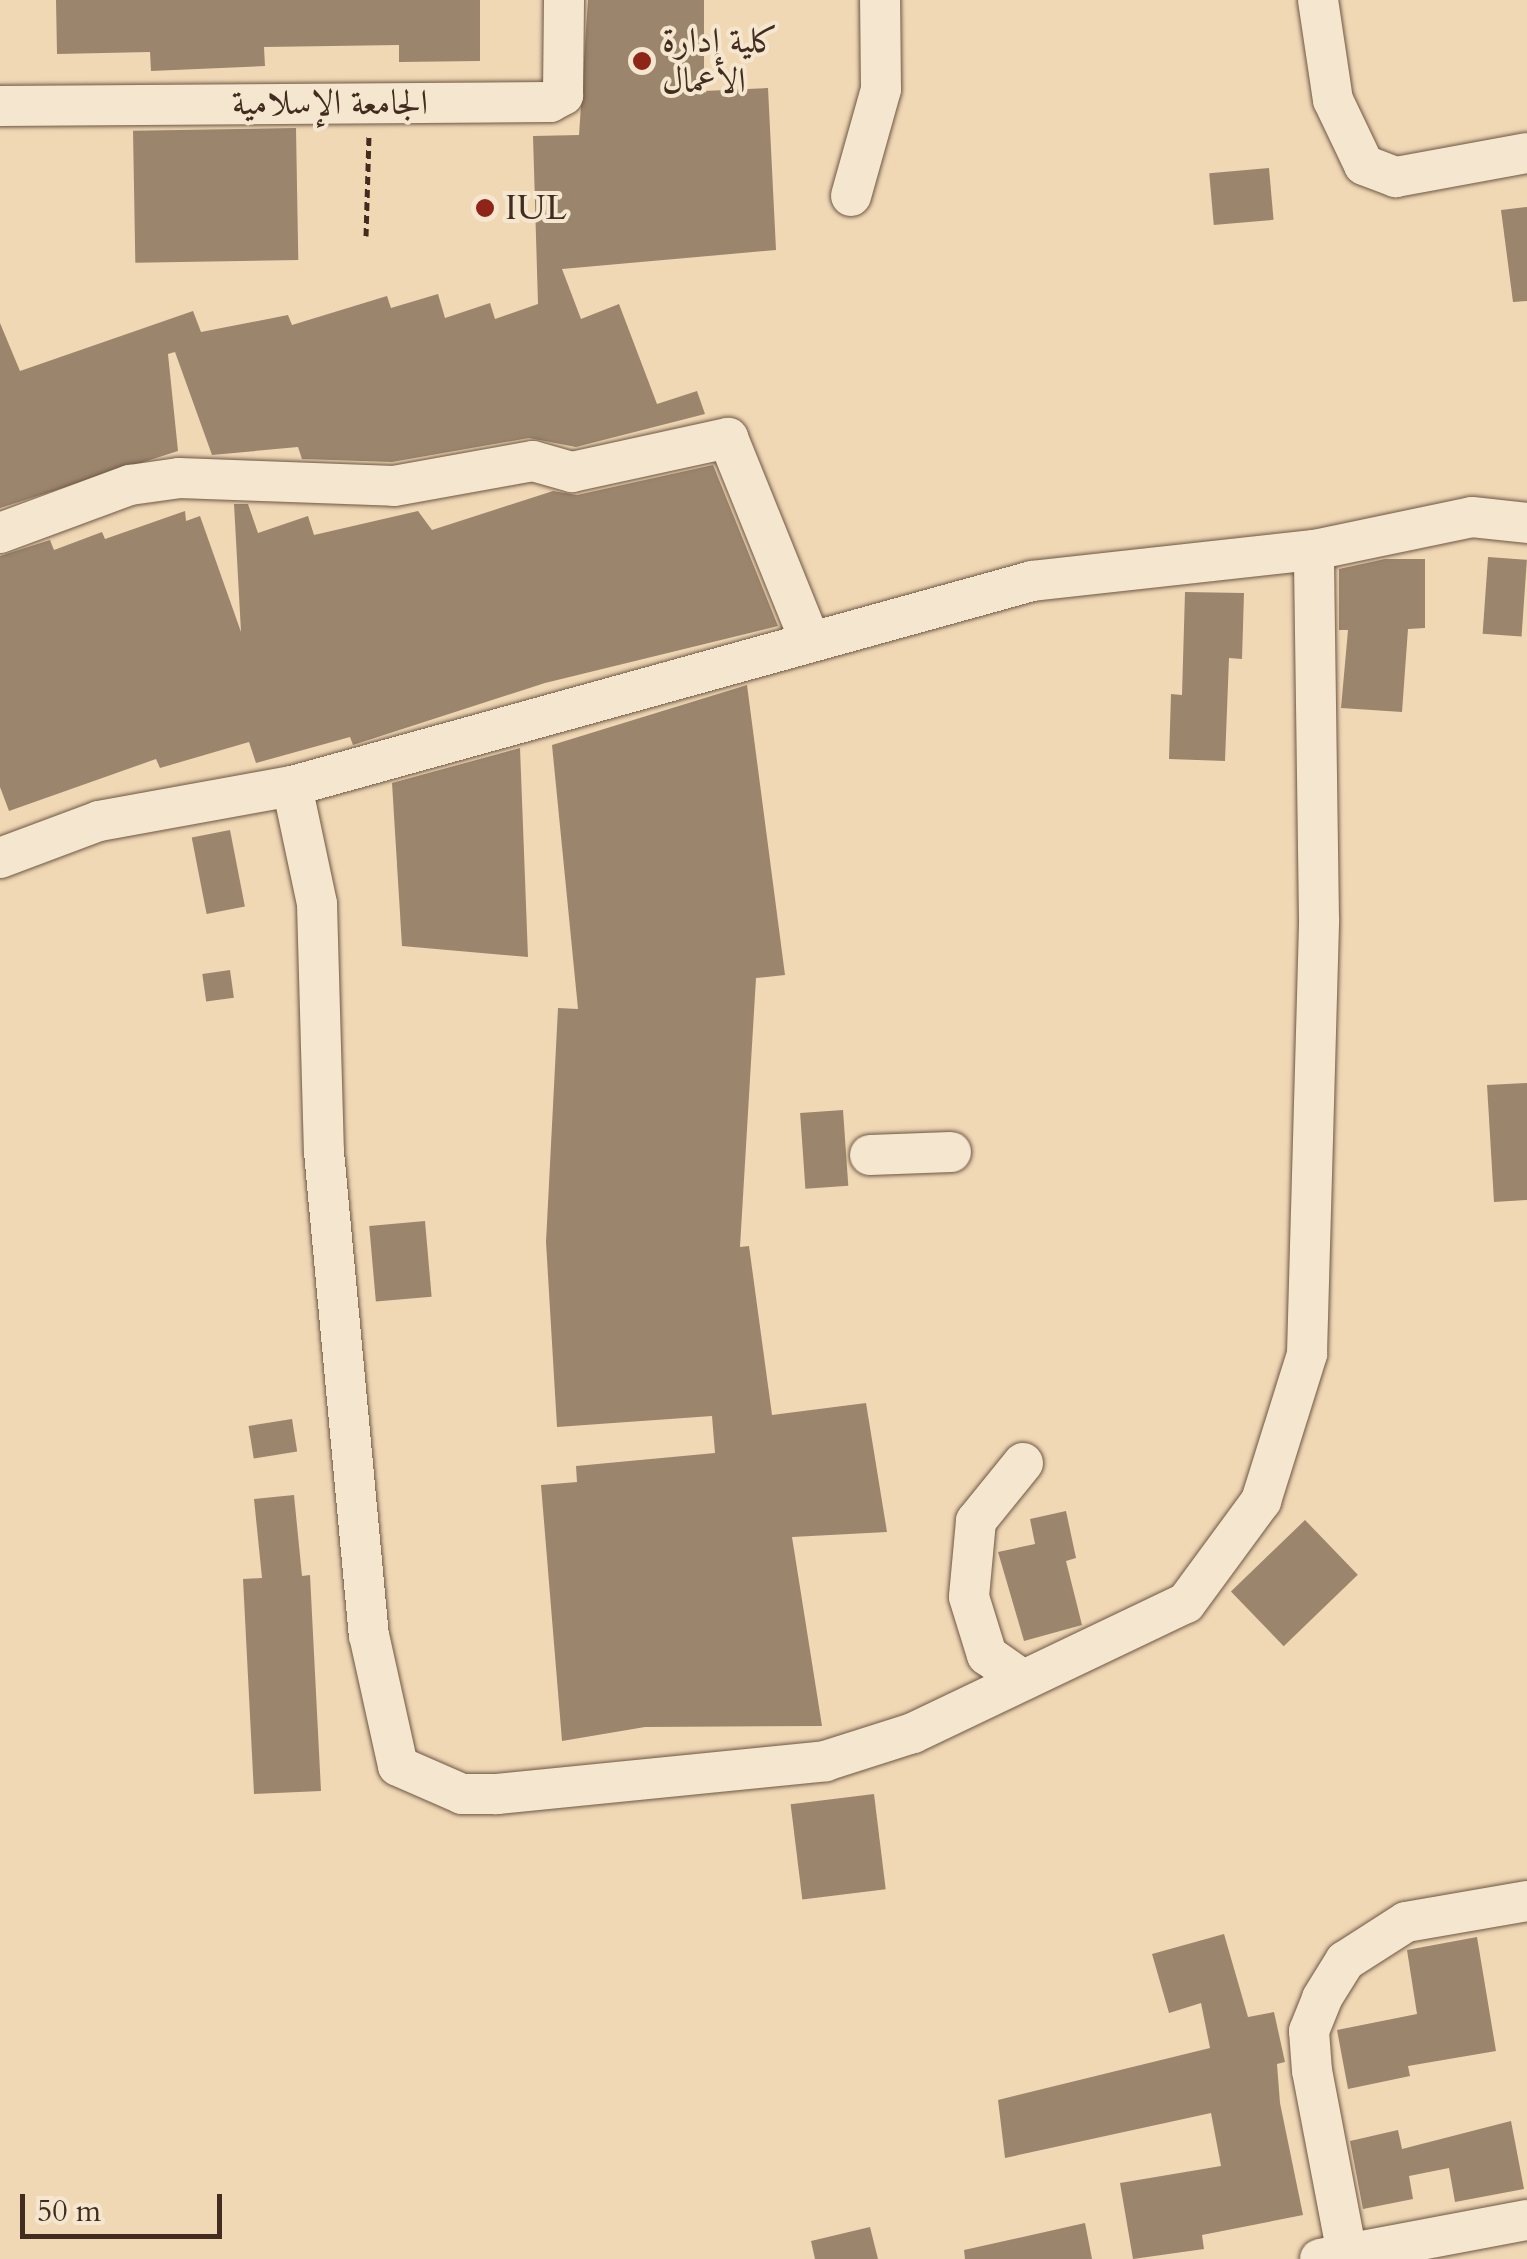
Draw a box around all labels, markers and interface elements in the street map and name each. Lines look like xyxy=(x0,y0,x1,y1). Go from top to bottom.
place label: كلية إدارة الأعمال xyxy=(662,20,778,102)
marker: كلية إدارة الأعمال xyxy=(631,50,653,72)
street label: الجامعة الإسلامية xyxy=(232,82,428,124)
place label: IUL xyxy=(505,187,567,229)
marker: IUL xyxy=(474,197,496,219)
scale bar xyxy=(25,2174,228,2236)
text: 50 m xyxy=(37,2191,101,2232)

